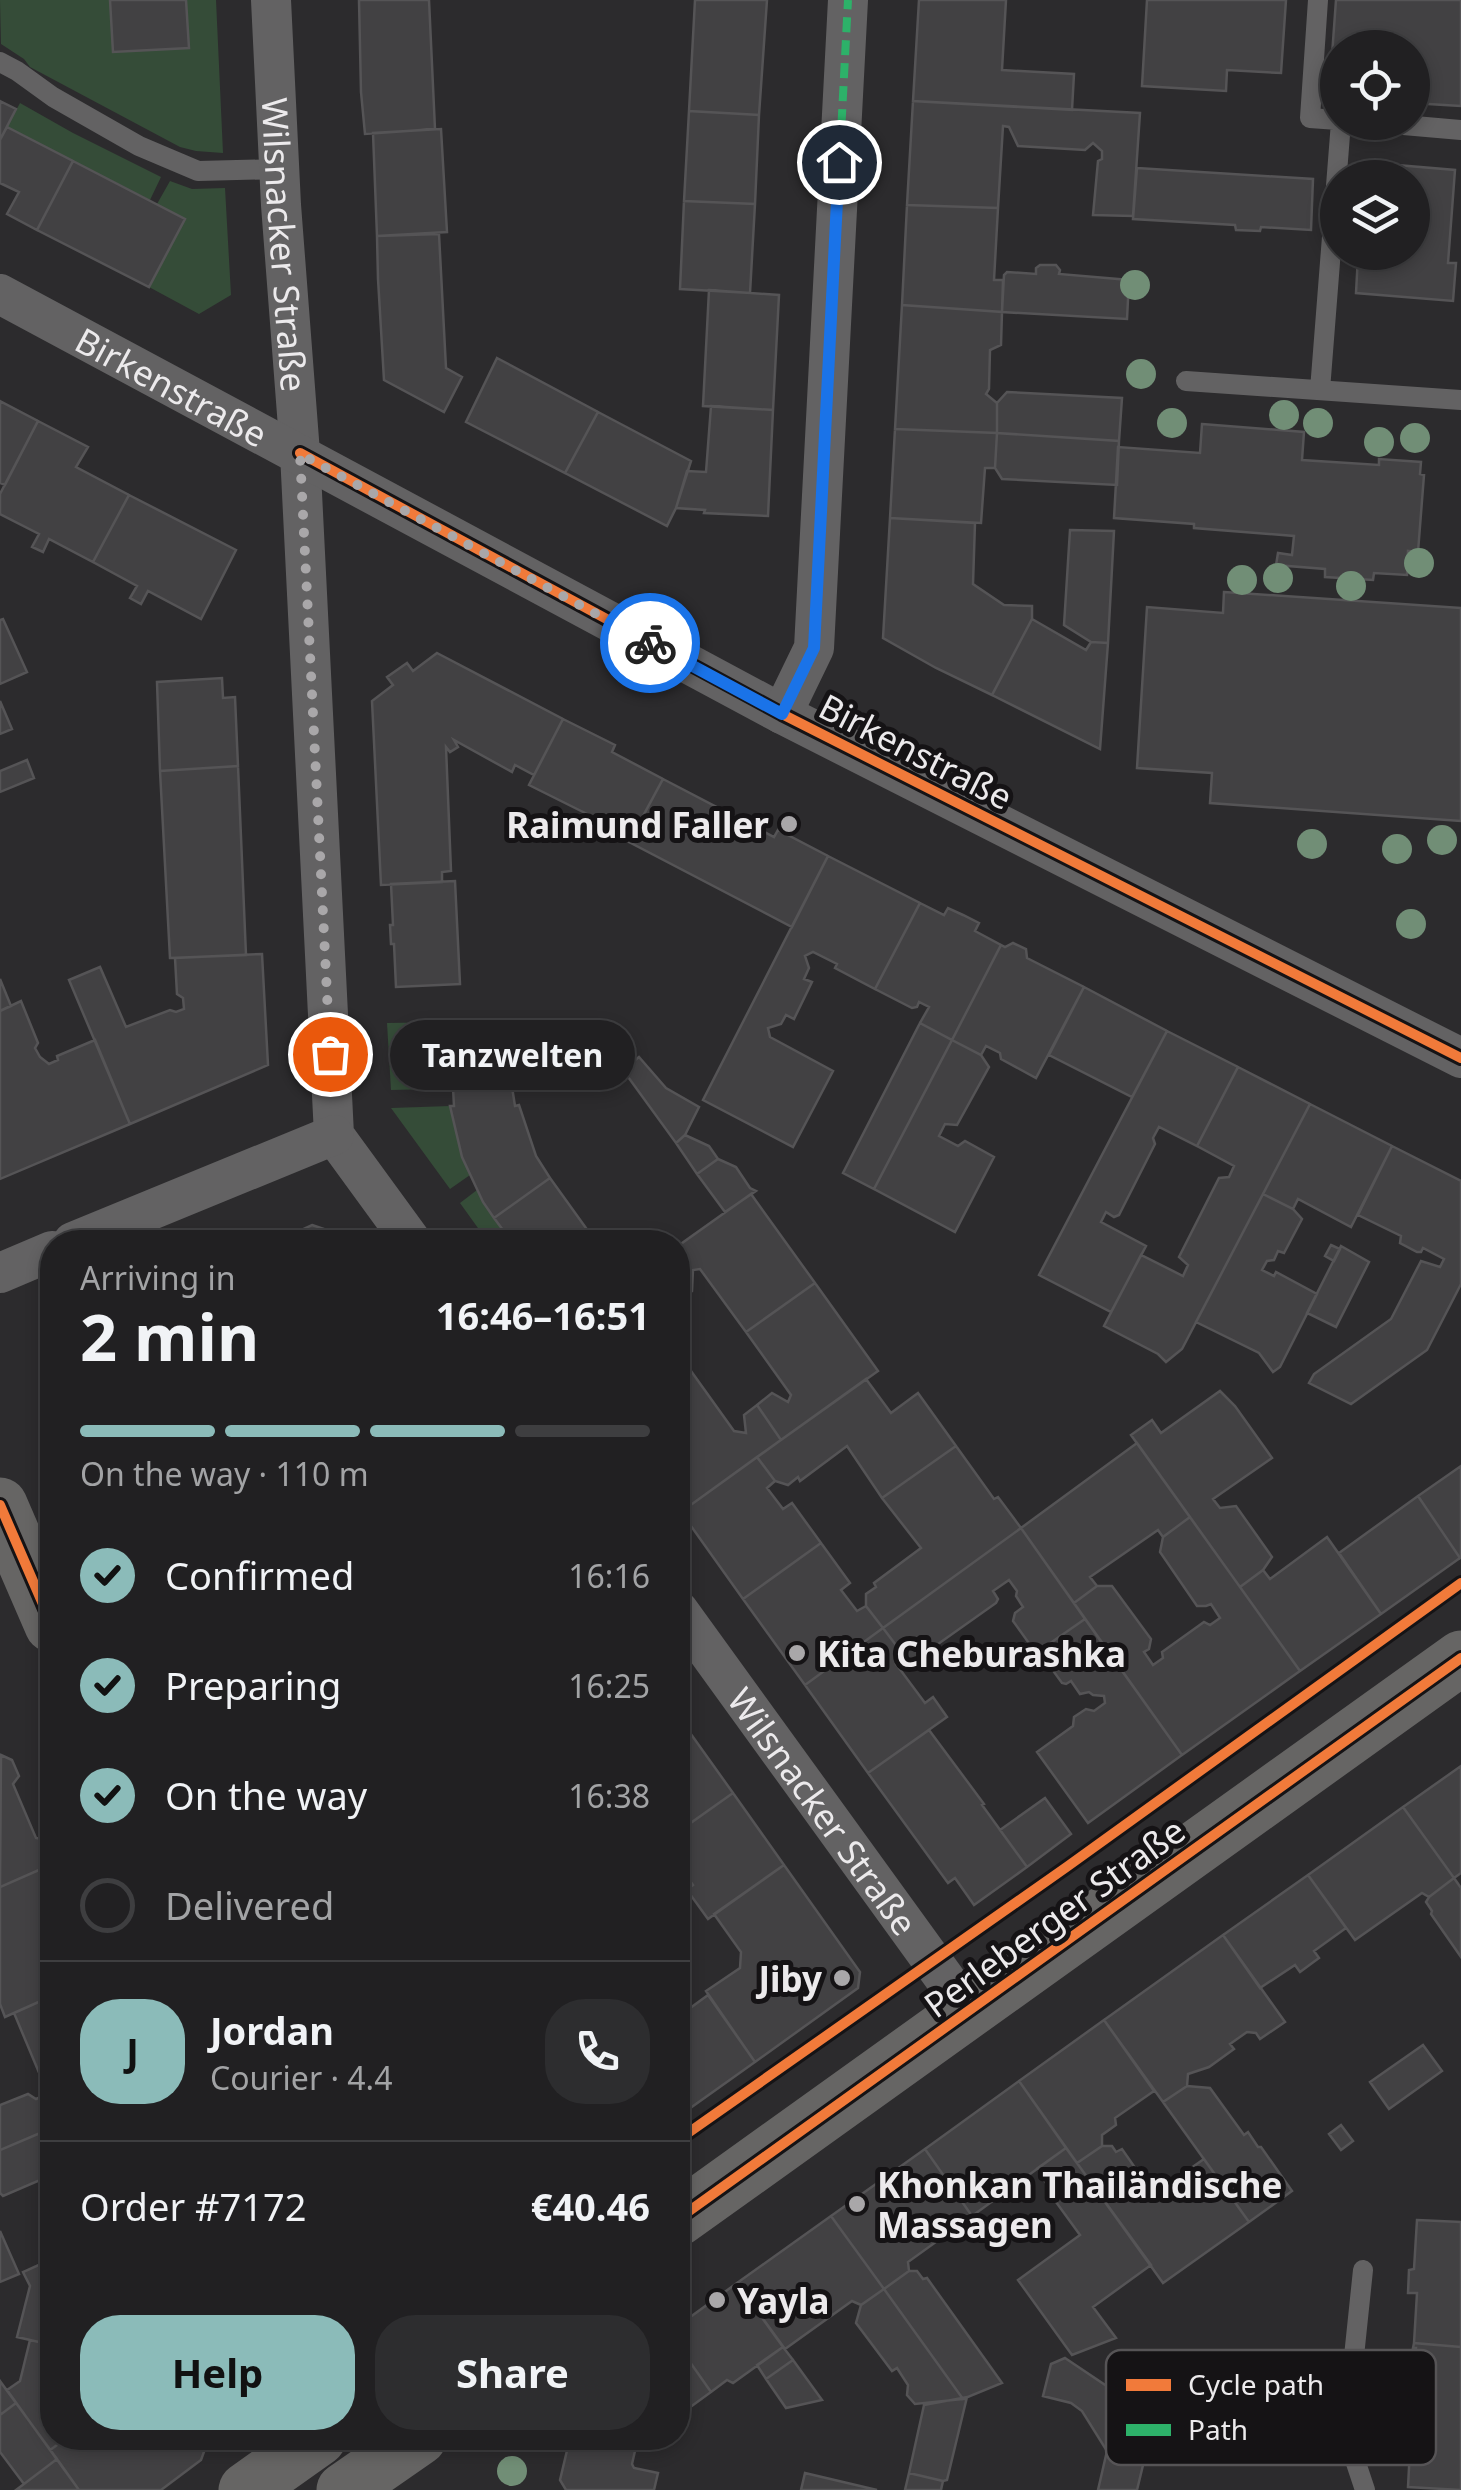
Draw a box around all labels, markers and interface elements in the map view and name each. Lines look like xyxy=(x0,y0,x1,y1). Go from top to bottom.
map controls xyxy=(1320,30,1430,270)
button: locate xyxy=(1320,30,1430,140)
street label: Wilsnacker Straße xyxy=(252,96,319,393)
pin xyxy=(797,120,882,205)
icon: home xyxy=(812,135,867,190)
button: layers xyxy=(1320,160,1430,270)
street label: Birkenstraße xyxy=(68,316,276,457)
courier xyxy=(600,593,700,693)
icon: bike xyxy=(623,616,678,671)
street label: Birkenstraße xyxy=(811,682,1021,820)
place label: Raimund Faller xyxy=(506,801,769,848)
marker: Raimund Faller xyxy=(778,813,800,835)
pin xyxy=(288,1012,373,1097)
callout: Tanzwelten xyxy=(390,1019,635,1089)
icon: bag xyxy=(303,1027,358,1082)
text: Tanzwelten xyxy=(422,1033,603,1076)
text: Arriving in xyxy=(80,1256,235,1299)
text: 16:46–16:51 xyxy=(436,1289,650,1341)
text: 2 min xyxy=(80,1292,259,1380)
text: On the way · 110 m xyxy=(80,1452,369,1495)
icon: check xyxy=(80,1548,135,1603)
text: Confirmed xyxy=(165,1549,354,1601)
text: 16:16 xyxy=(568,1554,650,1597)
place label: Kita Cheburashka xyxy=(817,1630,1126,1677)
marker: Kita Cheburashka xyxy=(786,1642,808,1664)
icon: check xyxy=(80,1658,135,1713)
text: Preparing xyxy=(165,1659,341,1711)
text: 16:25 xyxy=(568,1664,650,1707)
street label: Wilsnacker Straße xyxy=(718,1678,929,1944)
icon: check xyxy=(80,1768,135,1823)
text: On the way xyxy=(165,1769,367,1821)
text: 16:38 xyxy=(568,1774,650,1817)
street label: Perleberger Straße xyxy=(914,1806,1194,2028)
text: Delivered xyxy=(165,1879,334,1931)
place label: Jiby xyxy=(756,1955,822,2002)
marker: Jiby xyxy=(831,1967,853,1989)
button: phone xyxy=(545,1999,650,2104)
text: Jordan xyxy=(210,2004,334,2056)
text: J xyxy=(126,2025,139,2077)
text: Courier · 4.4 xyxy=(210,2056,393,2099)
place label: Khonkan Thailändische Massagen xyxy=(877,2161,1283,2248)
text: Order #7172 xyxy=(80,2180,306,2232)
text: €40.46 xyxy=(531,2180,650,2232)
marker: Khonkan Thailändische Massagen xyxy=(846,2193,868,2215)
place label: Yayla xyxy=(737,2277,830,2324)
marker: Yayla xyxy=(706,2289,728,2311)
button: Help xyxy=(80,2315,355,2430)
button: Share xyxy=(375,2315,650,2430)
legend xyxy=(1106,2350,1436,2465)
text: Cycle path xyxy=(1188,2365,1324,2403)
text: Path xyxy=(1188,2410,1248,2448)

